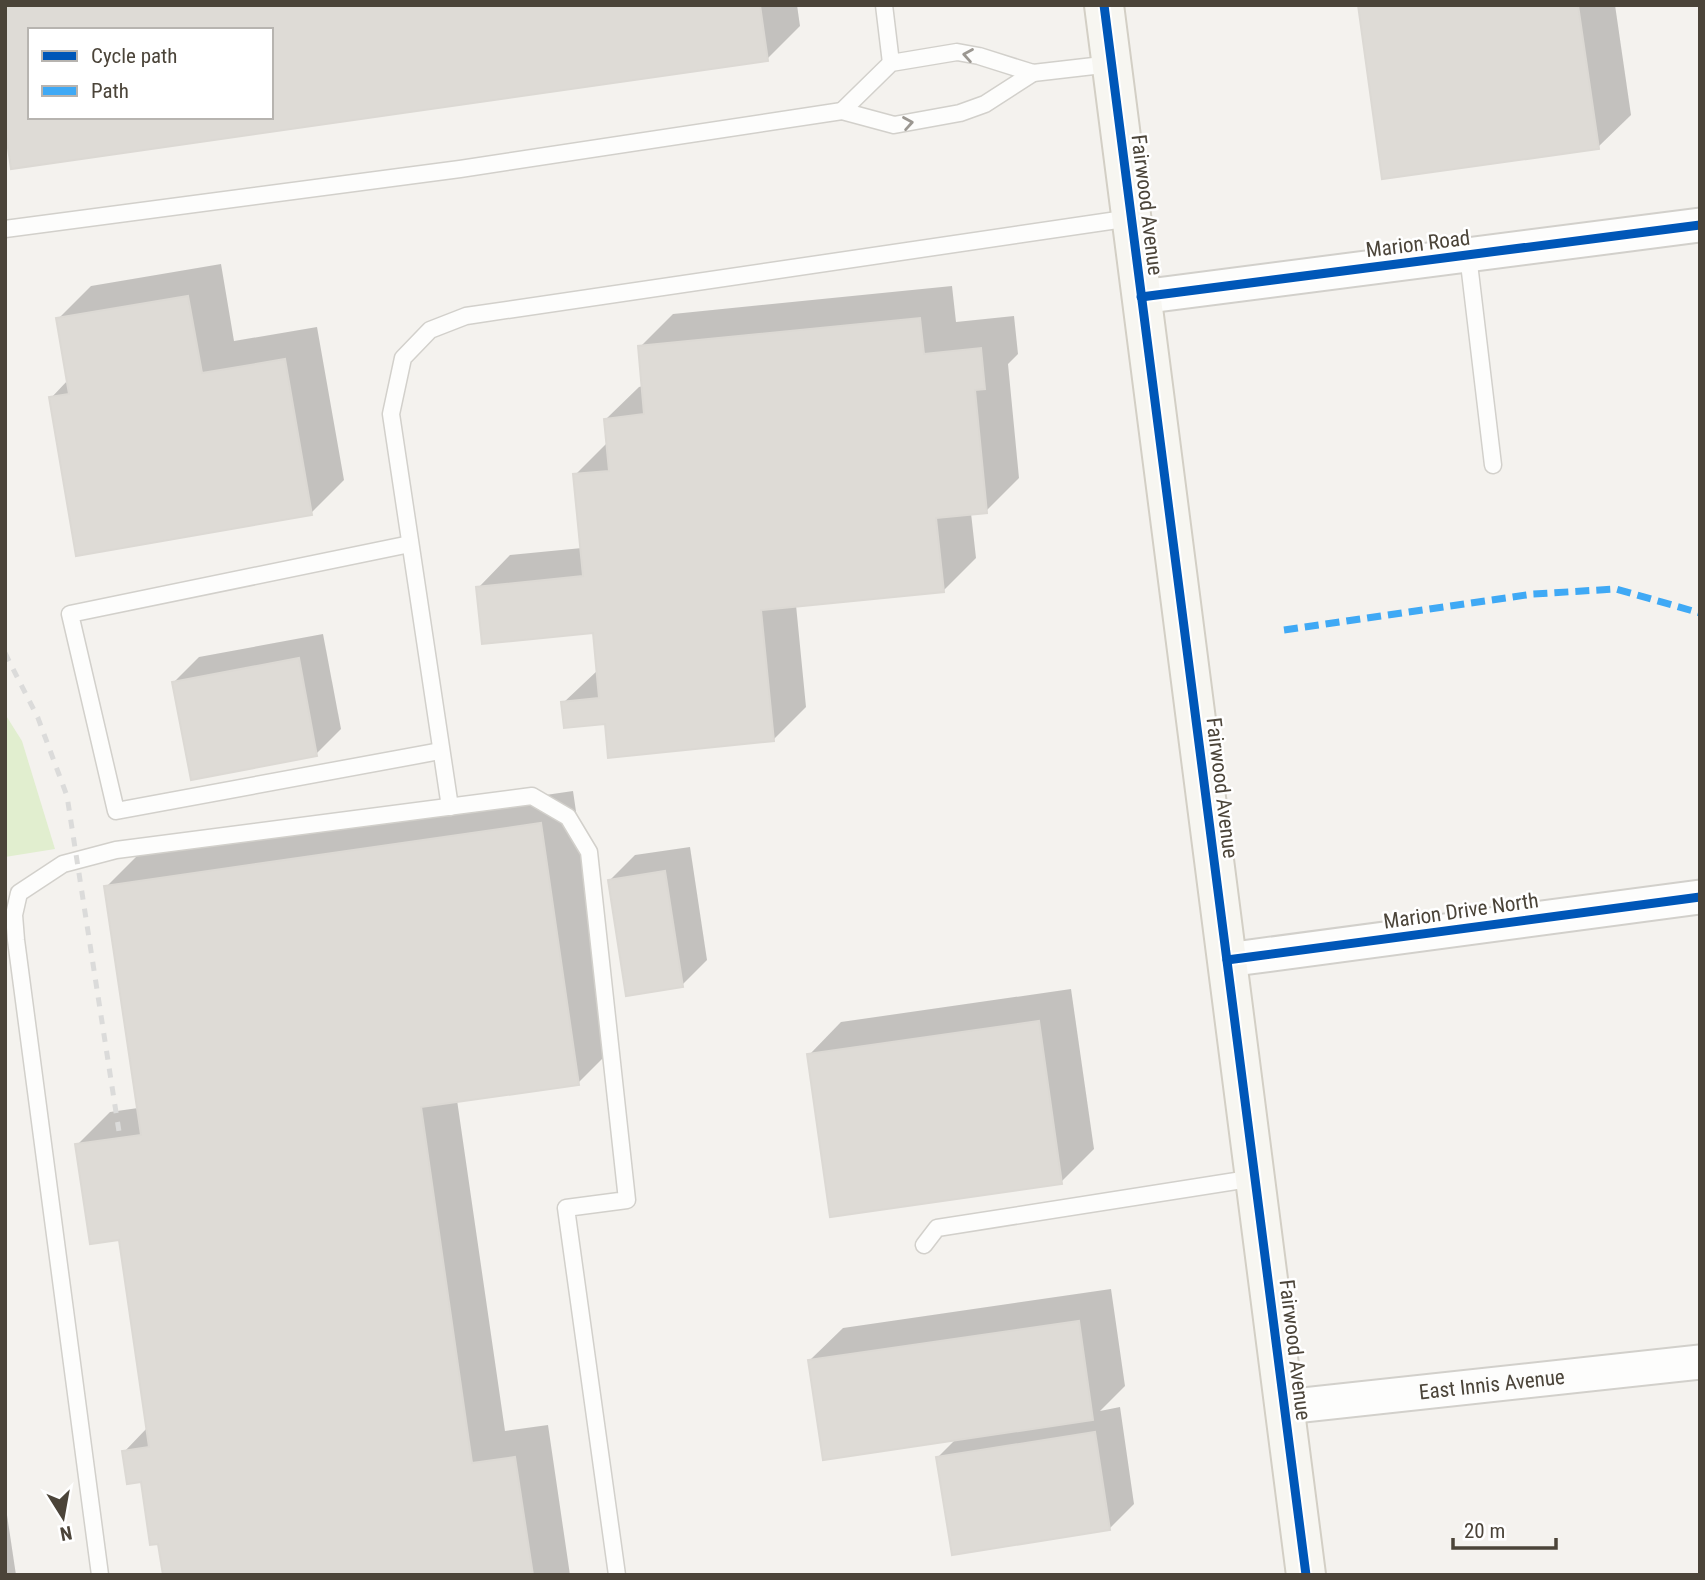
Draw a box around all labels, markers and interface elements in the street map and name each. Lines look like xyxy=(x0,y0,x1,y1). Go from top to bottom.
legend xyxy=(28,28,273,119)
text: Cycle path xyxy=(91,44,177,68)
one-way arrow xyxy=(962,48,974,63)
text: Path xyxy=(91,79,129,103)
one-way arrow xyxy=(902,116,914,131)
street label: Fairwood Avenue xyxy=(1126,133,1168,277)
street label: Marion Road xyxy=(1365,226,1471,262)
street label: Fairwood Avenue xyxy=(1201,716,1243,860)
street label: Marion Drive North xyxy=(1382,888,1540,934)
street label: Fairwood Avenue xyxy=(1274,1278,1316,1422)
street label: East Innis Avenue xyxy=(1418,1365,1566,1404)
north arrow xyxy=(28,1482,98,1552)
scale bar xyxy=(1453,1506,1556,1550)
text: 20 m xyxy=(1464,1519,1505,1543)
text: N xyxy=(58,1521,74,1546)

